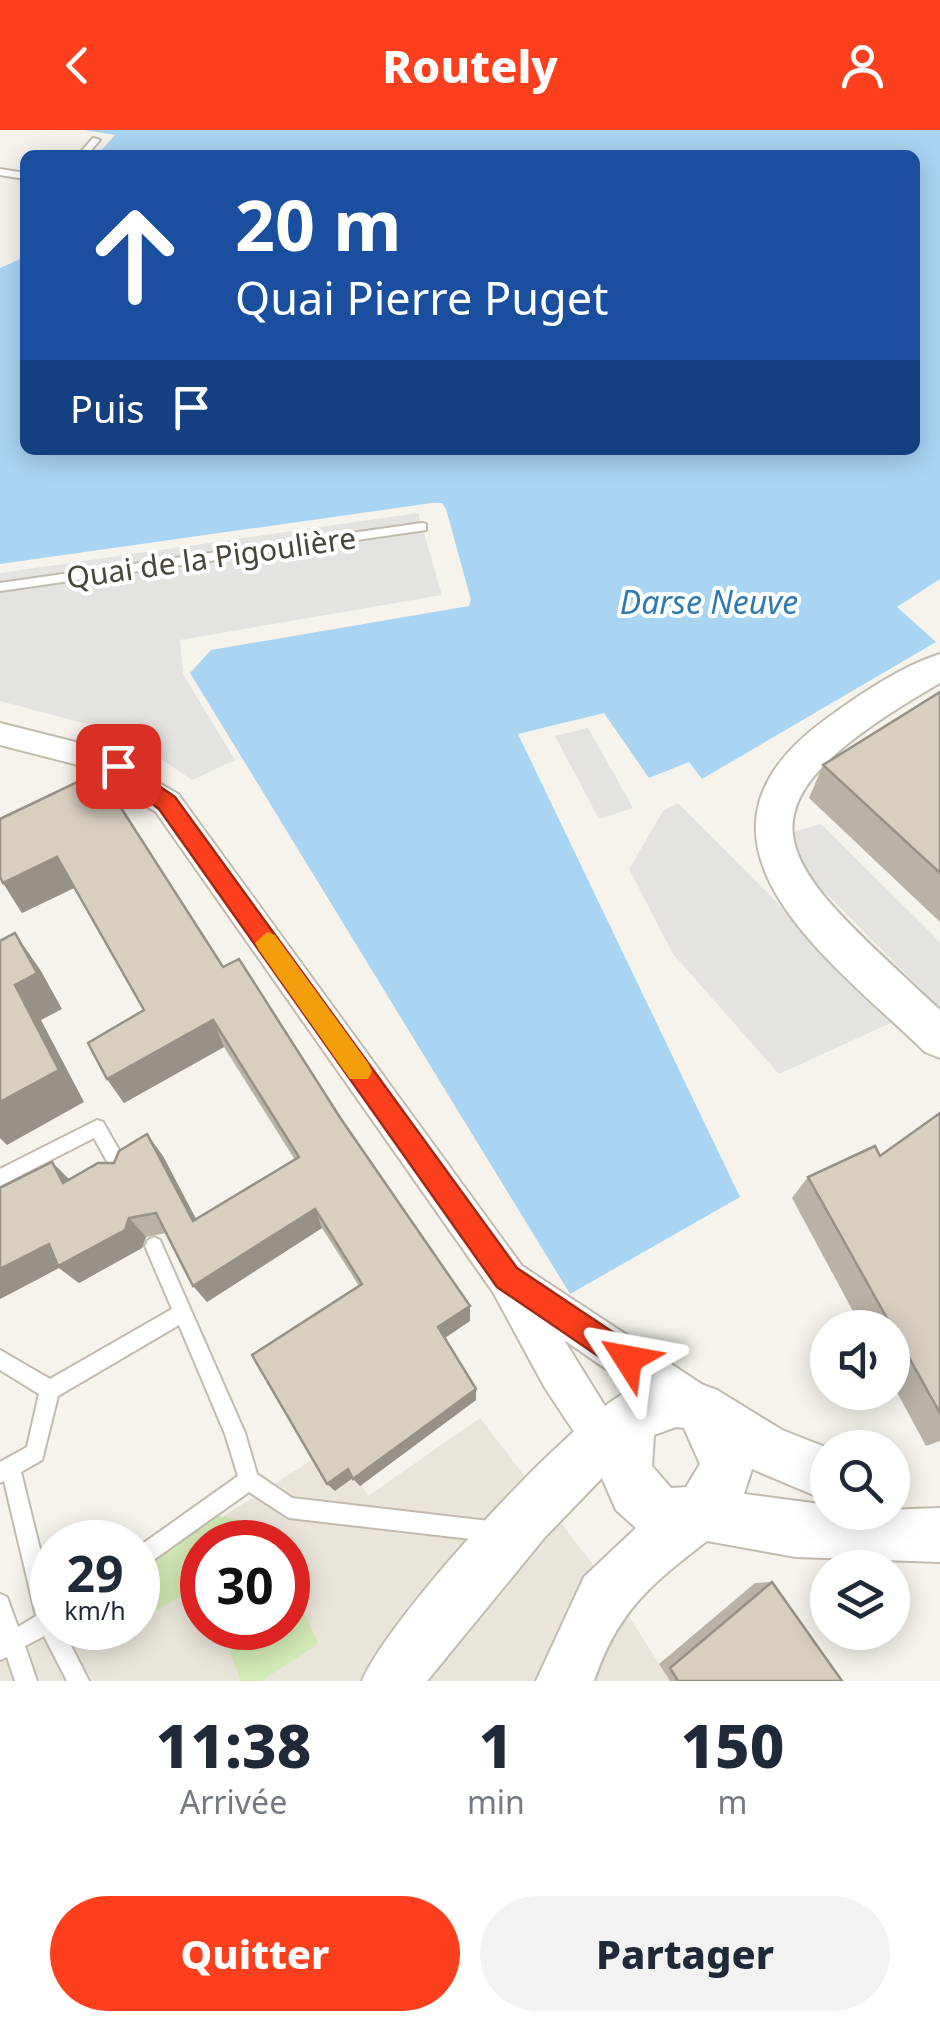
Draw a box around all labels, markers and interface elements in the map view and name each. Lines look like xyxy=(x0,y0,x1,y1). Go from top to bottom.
text: Routely xyxy=(382,35,558,96)
icon: back xyxy=(50,38,105,93)
icon: person xyxy=(835,38,890,93)
text: 20 m xyxy=(235,176,402,272)
icon: ahead xyxy=(70,190,200,320)
text: Quai Pierre Puget xyxy=(235,267,608,328)
icon: arrive xyxy=(164,380,219,435)
text: Puis xyxy=(70,382,144,434)
street label: Quai de la Pigoulière xyxy=(64,516,358,598)
water label: Darse Neuve xyxy=(620,580,798,623)
pin xyxy=(76,724,161,809)
icon: arrive xyxy=(91,739,146,794)
position arrow xyxy=(576,1307,680,1411)
map controls xyxy=(810,1310,910,1650)
button: sound xyxy=(810,1310,910,1410)
button: search xyxy=(810,1430,910,1530)
speed limit sign: 30 xyxy=(180,1520,310,1650)
text: 29 xyxy=(66,1539,124,1607)
button: layers xyxy=(810,1550,910,1650)
text: km/h xyxy=(64,1593,126,1627)
text: 11:38 xyxy=(156,1704,311,1786)
text: 1 xyxy=(479,1704,513,1786)
text: 150 xyxy=(680,1704,784,1786)
text: Arrivée xyxy=(180,1780,287,1823)
text: min xyxy=(467,1780,525,1823)
text: m xyxy=(717,1780,747,1823)
button: Quitter xyxy=(50,1896,460,2011)
button: Partager xyxy=(480,1896,890,2011)

